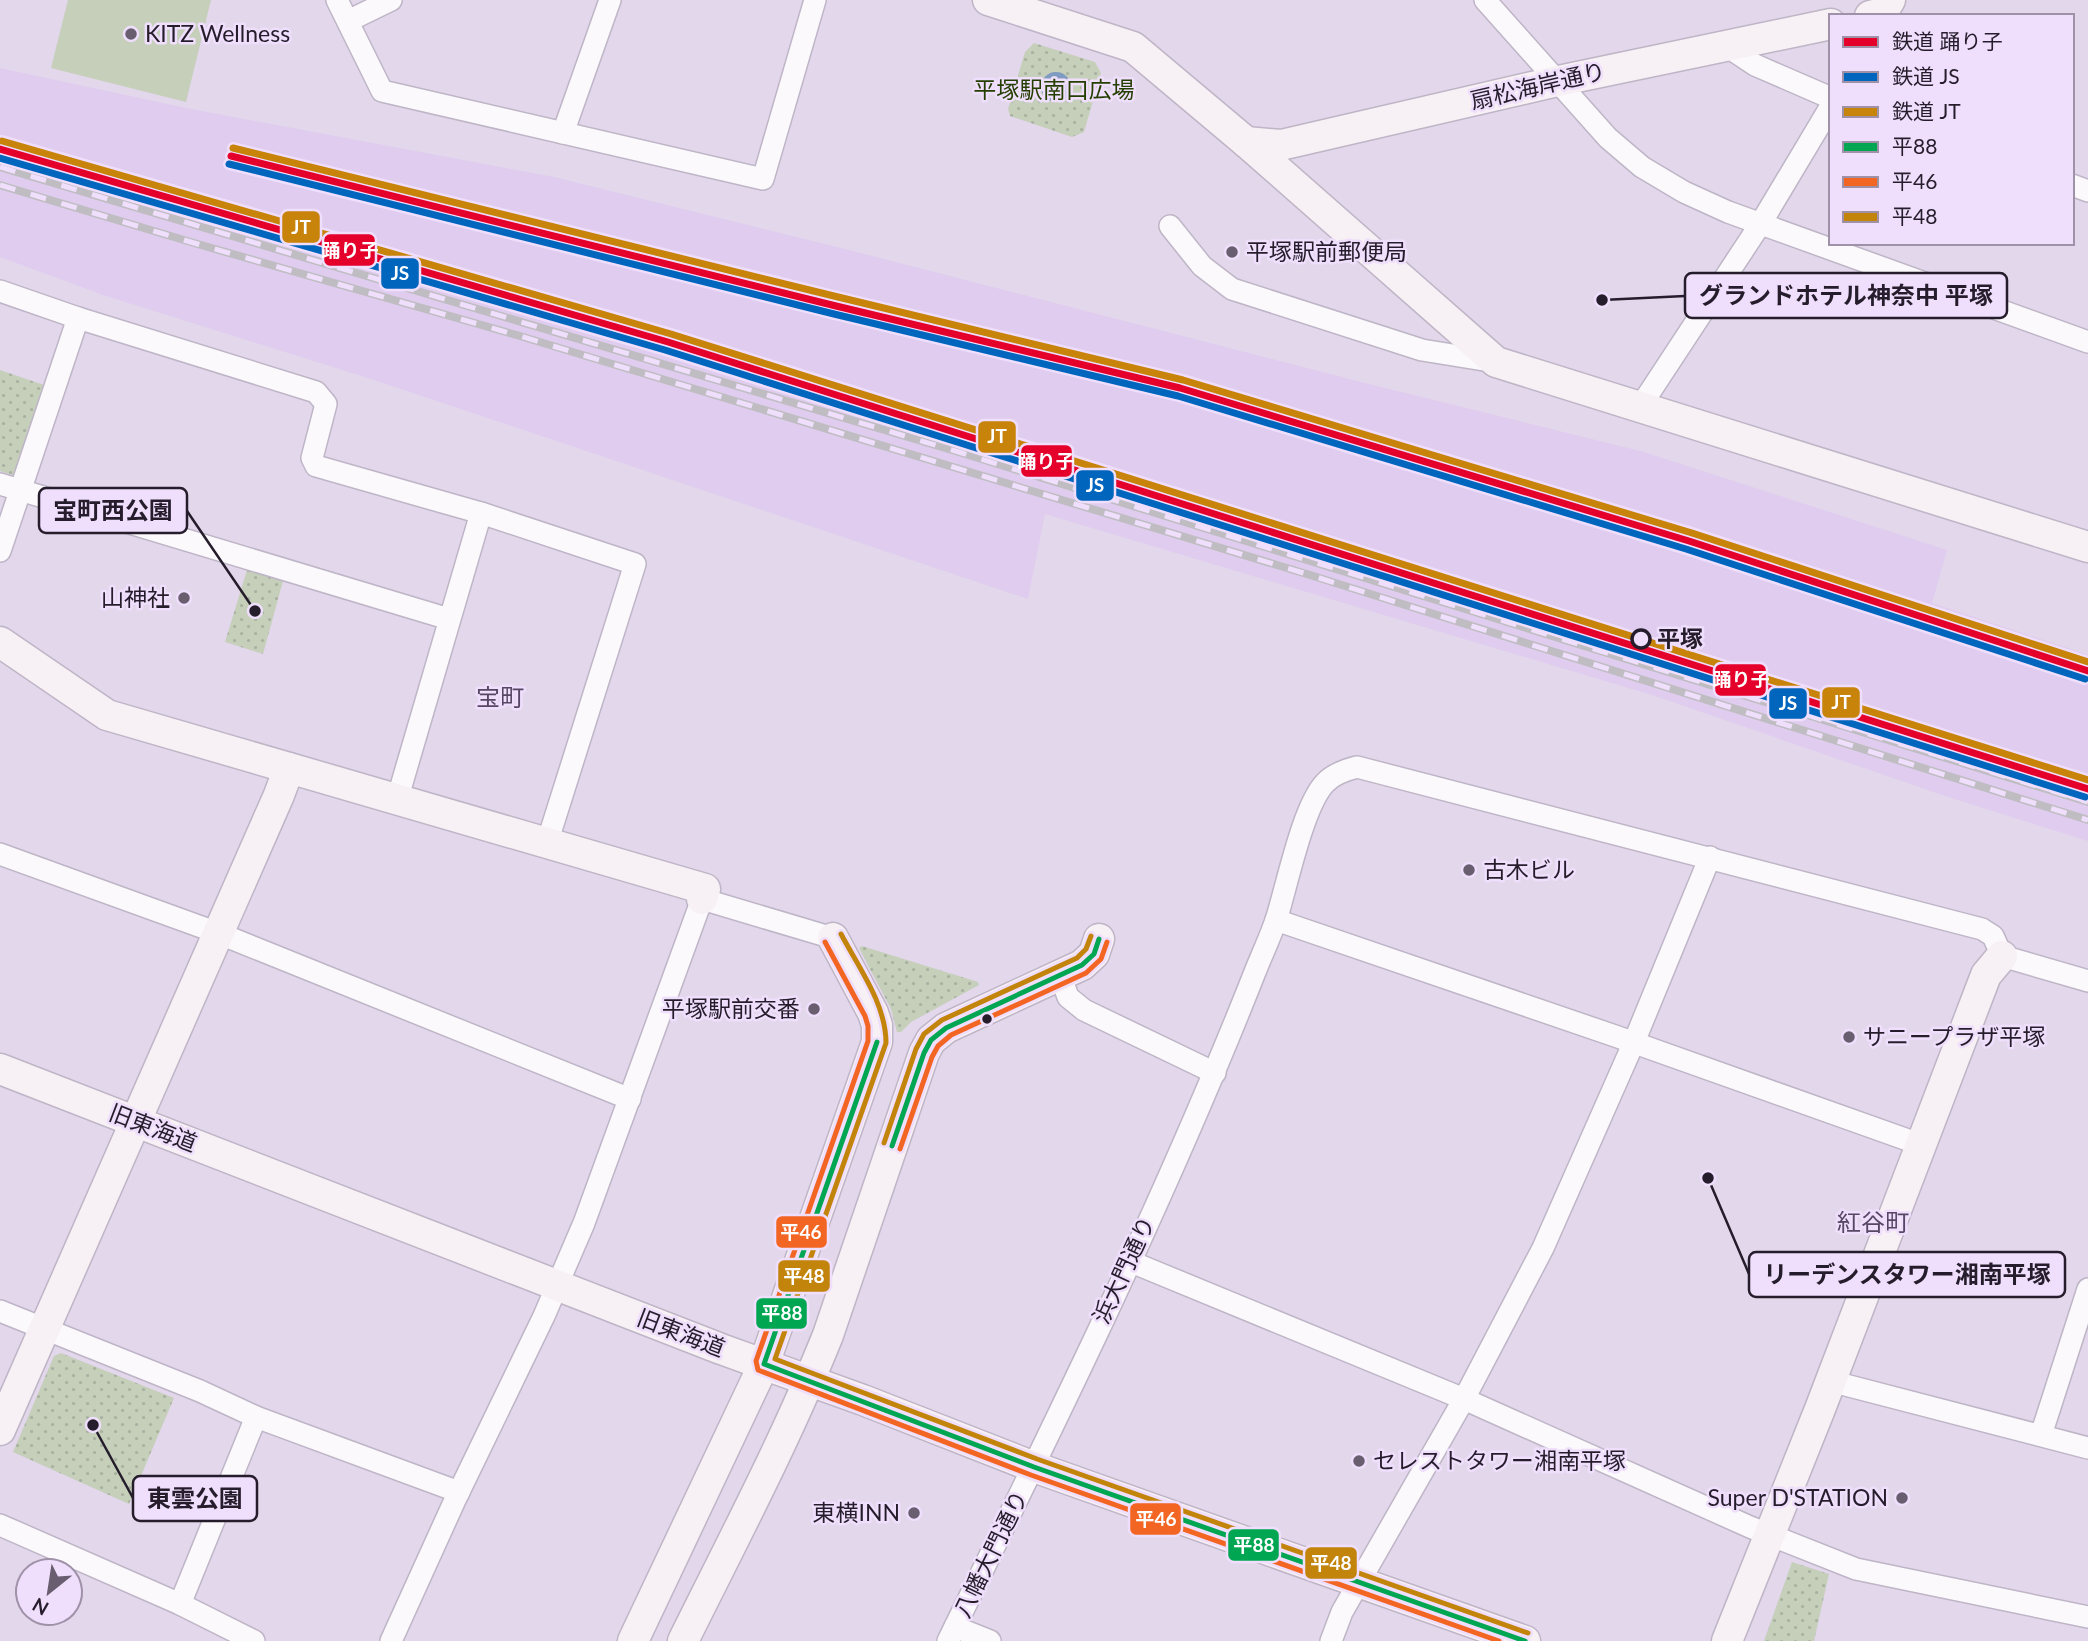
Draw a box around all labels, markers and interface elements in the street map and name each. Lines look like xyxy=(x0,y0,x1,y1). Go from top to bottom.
legend xyxy=(1829,14,2074,245)
place label: KITZ Wellness xyxy=(145,19,290,47)
marker: KITZ Wellness xyxy=(123,26,139,42)
text: 鉄道 踊り子 xyxy=(1892,28,2002,53)
street label: 扇松海岸通り xyxy=(1467,56,1608,114)
text: 鉄道 JS xyxy=(1892,63,1960,88)
park label: 平塚駅南口広場 xyxy=(974,75,1135,103)
text: 鉄道 JT xyxy=(1892,98,1961,123)
text: 平88 xyxy=(1892,133,1937,158)
text: 平46 xyxy=(1892,168,1937,193)
text: 平48 xyxy=(1892,203,1937,228)
line badge: JT xyxy=(281,210,321,244)
text: JT xyxy=(291,215,311,238)
line badge: 踊り子 xyxy=(323,233,376,267)
place label: 平塚駅前郵便局 xyxy=(1246,237,1407,265)
text: 踊り子 xyxy=(321,238,379,261)
marker: 平塚駅前郵便局 xyxy=(1224,244,1240,260)
line badge: JS xyxy=(380,257,420,290)
text: JS xyxy=(391,261,409,284)
callout: グランドホテル神奈中 平塚 xyxy=(1685,273,2007,318)
text: グランドホテル神奈中 平塚 xyxy=(1699,280,1993,309)
line badge: JT xyxy=(977,420,1017,454)
text: JT xyxy=(987,424,1007,447)
line badge: 踊り子 xyxy=(1020,444,1073,478)
text: 踊り子 xyxy=(1017,449,1075,472)
line badge: JS xyxy=(1075,469,1115,502)
text: JS xyxy=(1086,473,1104,496)
callout: 宝町西公園 xyxy=(39,488,187,533)
text: 宝町西公園 xyxy=(53,495,173,524)
place label: 山神社 xyxy=(101,583,170,611)
marker: 山神社 xyxy=(176,590,192,606)
place label: 平塚 xyxy=(1657,624,1703,652)
marker: 平塚 xyxy=(1631,629,1651,649)
line badge: 踊り子 xyxy=(1714,663,1767,697)
text: 踊り子 xyxy=(1712,667,1770,690)
district label: 宝町 xyxy=(476,682,524,711)
line badge: JT xyxy=(1821,686,1861,719)
line badge: JS xyxy=(1768,687,1808,720)
text: JT xyxy=(1831,690,1851,713)
text: JS xyxy=(1779,691,1797,714)
place label: 古木ビル xyxy=(1483,855,1575,883)
marker: 古木ビル xyxy=(1461,862,1477,878)
place label: 平塚駅前交番 xyxy=(662,994,800,1022)
marker: 平塚駅前交番 xyxy=(806,1001,822,1017)
unlabelled marker xyxy=(980,1012,994,1026)
place label: サニープラザ平塚 xyxy=(1863,1022,2046,1050)
marker: サニープラザ平塚 xyxy=(1841,1029,1857,1045)
street label: 旧東海道 xyxy=(105,1098,201,1157)
district label: 紅谷町 xyxy=(1837,1207,1909,1236)
street label: 浜大門通り xyxy=(1086,1212,1160,1328)
line badge: 平46 xyxy=(775,1215,828,1249)
text: 平46 xyxy=(780,1220,822,1243)
callout: リーデンスタワー湘南平塚 xyxy=(1749,1252,2065,1297)
line badge: 平48 xyxy=(777,1259,831,1293)
text: リーデンスタワー湘南平塚 xyxy=(1763,1259,2051,1288)
text: 平48 xyxy=(783,1264,825,1287)
line badge: 平88 xyxy=(755,1297,808,1330)
text: 平88 xyxy=(761,1301,803,1324)
street label: 旧東海道 xyxy=(633,1303,729,1362)
place label: セレストタワー湘南平塚 xyxy=(1373,1446,1626,1474)
marker: セレストタワー湘南平塚 xyxy=(1351,1453,1367,1469)
callout: 東雲公園 xyxy=(133,1476,257,1521)
text: 東雲公園 xyxy=(147,1483,243,1512)
place label: Super D'STATION xyxy=(1708,1483,1888,1511)
street label: 八幡大門通り xyxy=(947,1485,1033,1622)
marker: Super D'STATION xyxy=(1894,1490,1910,1506)
place label: 東横INN xyxy=(812,1498,900,1526)
line badge: 平46 xyxy=(1129,1502,1182,1536)
marker: 東横INN xyxy=(906,1505,922,1521)
text: 平46 xyxy=(1135,1507,1177,1530)
line badge: 平88 xyxy=(1227,1528,1280,1562)
text: 平88 xyxy=(1233,1533,1275,1556)
line badge: 平48 xyxy=(1304,1546,1358,1580)
text: 平48 xyxy=(1310,1551,1352,1574)
north arrow xyxy=(14,1557,84,1627)
text: N xyxy=(28,1594,52,1621)

